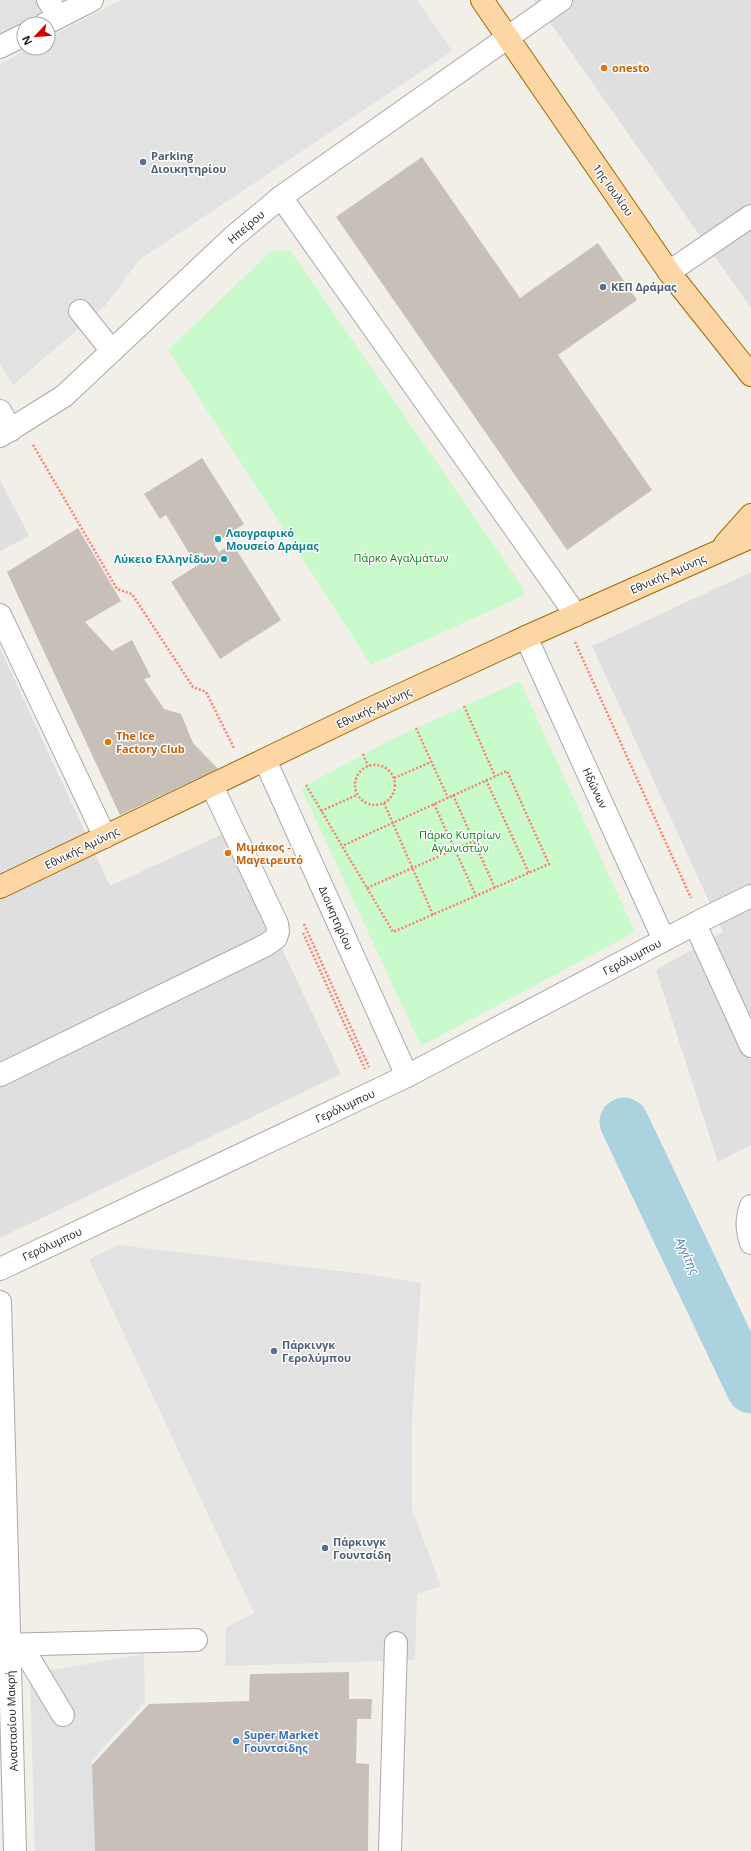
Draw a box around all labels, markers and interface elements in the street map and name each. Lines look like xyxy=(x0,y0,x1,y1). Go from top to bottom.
north arrow xyxy=(16,16,56,56)
text: N xyxy=(18,33,35,48)
place label: onesto xyxy=(612,60,650,75)
marker: onesto xyxy=(599,63,609,73)
place label: Parking Διοικητηρίου xyxy=(151,148,226,176)
marker: Parking Διοικητηρίου xyxy=(138,157,148,167)
street label: 1ης Ιουλίου xyxy=(590,161,637,219)
street label: Ηπείρου xyxy=(224,206,267,247)
place label: ΚΕΠ Δράμας xyxy=(611,279,677,294)
marker: ΚΕΠ Δράμας xyxy=(598,282,608,292)
place label: Λαογραφικό Μουσείο Δράμας xyxy=(226,525,319,553)
marker: Λαογραφικό Μουσείο Δράμας xyxy=(213,534,223,544)
park label: Πάρκο Αγαλμάτων xyxy=(354,550,449,565)
street label: Εθνικής Αμύνης xyxy=(628,550,708,597)
place label: Λύκειο Ελληνίδων xyxy=(114,551,216,566)
marker: Λύκειο Ελληνίδων xyxy=(219,554,229,564)
street label: Εθνικής Αμύνης xyxy=(334,684,414,732)
place label: The Ice Factory Club xyxy=(116,728,185,756)
marker: The Ice Factory Club xyxy=(103,737,113,747)
street label: Ηδώνων xyxy=(579,765,611,811)
street label: Εθνικής Αμύνης xyxy=(42,823,122,872)
park label: Πάρκο Κυπρίων Αγωνιστών xyxy=(419,827,501,855)
place label: Μιμάκος - Μαγειρευτό xyxy=(236,839,303,867)
marker: Μιμάκος - Μαγειρευτό xyxy=(223,848,233,858)
street label: Διοικητηρίου xyxy=(316,883,357,952)
street label: Γερόλυμπου xyxy=(600,935,664,978)
street label: Γερόλυμπου xyxy=(313,1085,377,1126)
street label: Γερόλυμπου xyxy=(20,1223,84,1264)
water label: Αγγίτης xyxy=(671,1234,704,1278)
place label: Πάρκινγκ Γερολύμπου xyxy=(282,1337,351,1365)
marker: Πάρκινγκ Γερολύμπου xyxy=(269,1346,279,1356)
place label: Πάρκινγκ Γουντσίδη xyxy=(333,1534,391,1562)
marker: Πάρκινγκ Γουντσίδη xyxy=(320,1543,330,1553)
street label: Αναστασίου Μακρή xyxy=(2,1670,21,1772)
place label: Super Market Γουντσίδης xyxy=(244,1727,319,1755)
marker: Super Market Γουντσίδης xyxy=(231,1736,241,1746)

